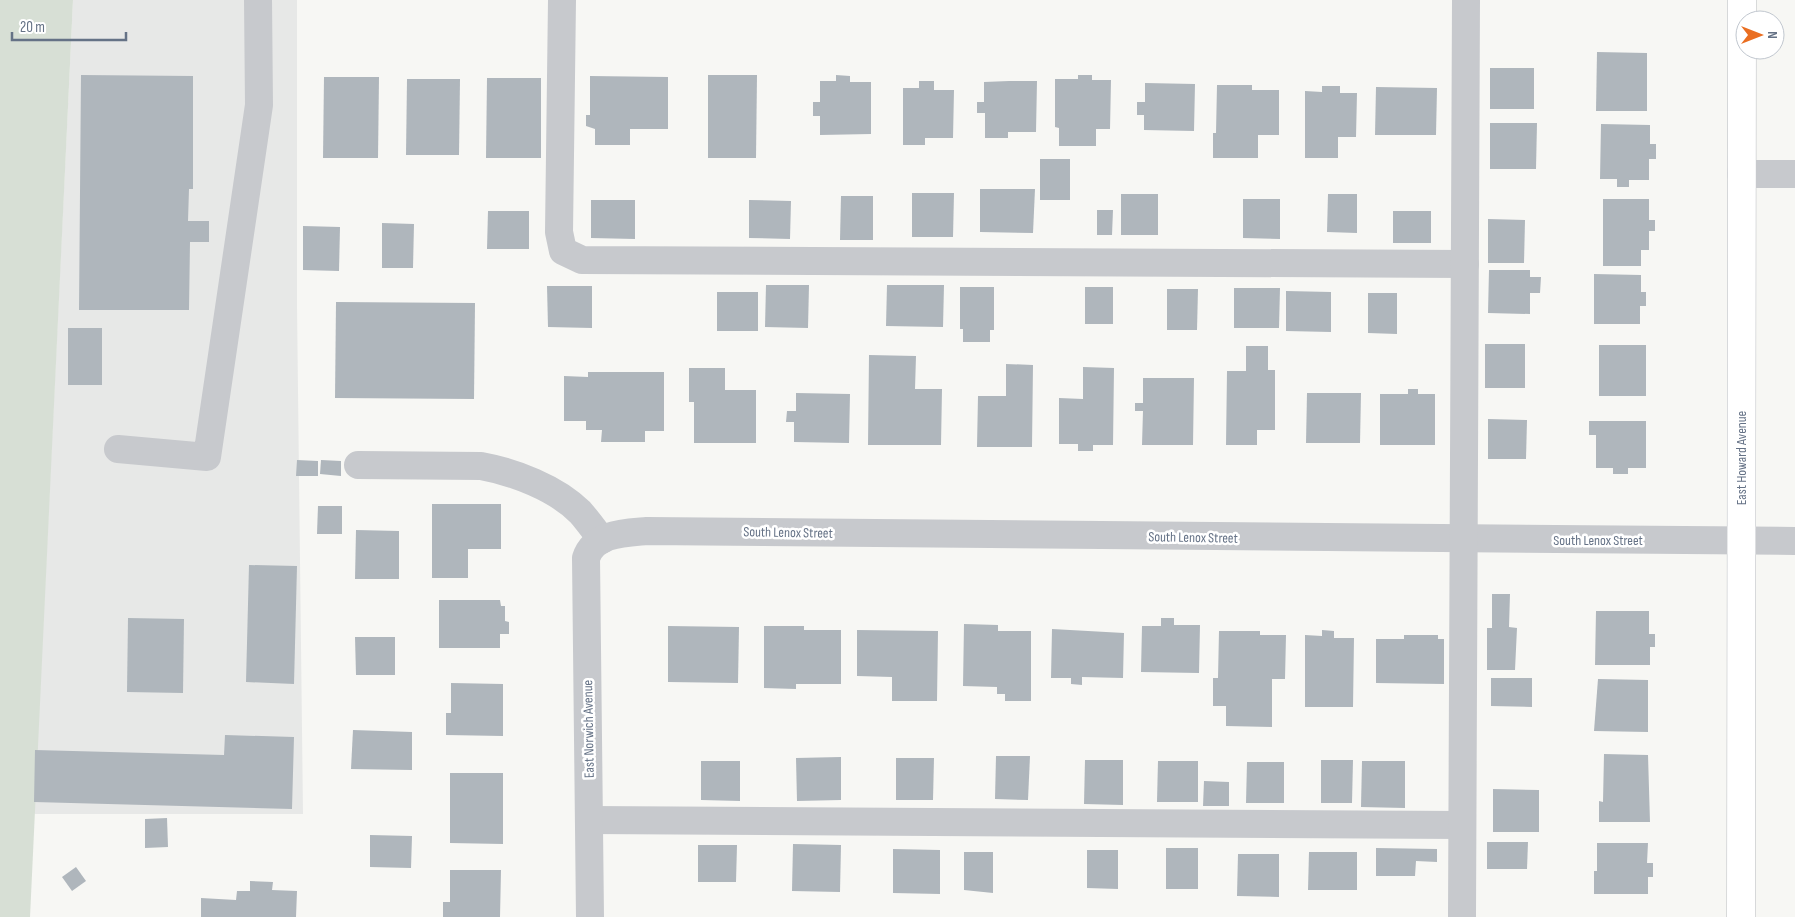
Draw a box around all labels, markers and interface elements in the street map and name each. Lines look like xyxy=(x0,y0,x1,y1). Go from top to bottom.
scale bar xyxy=(12,10,126,42)
north arrow xyxy=(1735,10,1785,60)
text: 20 m xyxy=(20,18,45,37)
text: N xyxy=(1764,31,1781,39)
street label: East Howard Avenue xyxy=(1733,411,1750,505)
street label: South Lenox Street xyxy=(743,523,833,542)
street label: South Lenox Street xyxy=(1148,528,1238,547)
street label: South Lenox Street xyxy=(1553,532,1643,549)
street label: East Norwich Avenue xyxy=(579,680,598,778)

